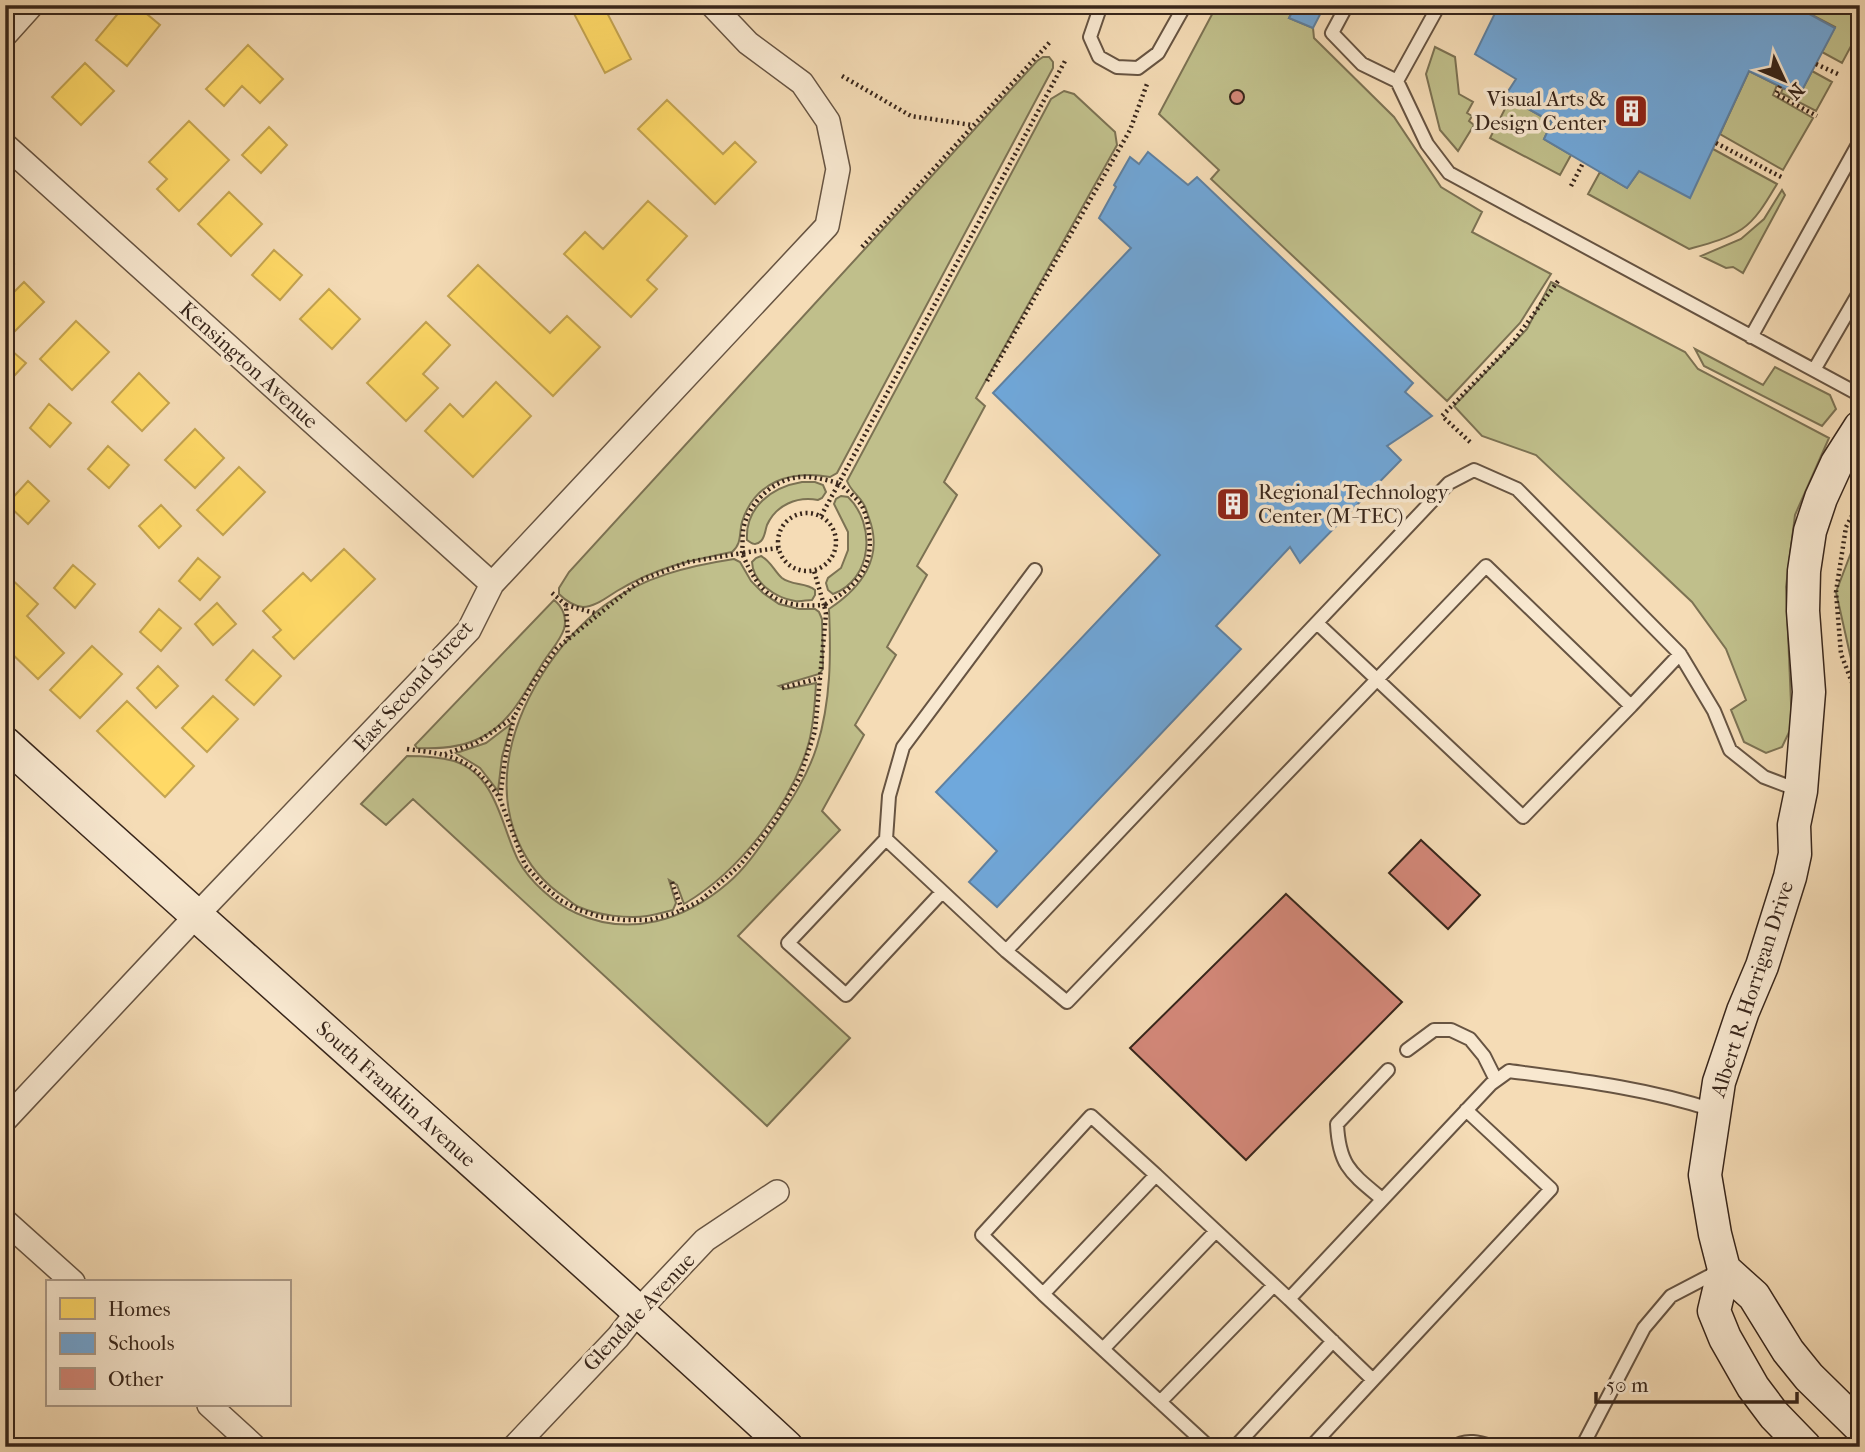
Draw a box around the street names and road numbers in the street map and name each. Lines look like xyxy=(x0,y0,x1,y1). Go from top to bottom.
street label: Kensington Avenue xyxy=(175,297,323,433)
street label: East Second Street xyxy=(348,616,478,756)
street label: Albert R. Horrigan Drive xyxy=(1705,878,1798,1101)
street label: South Franklin Avenue xyxy=(311,1016,481,1172)
street label: Glendale Avenue xyxy=(578,1248,700,1376)

